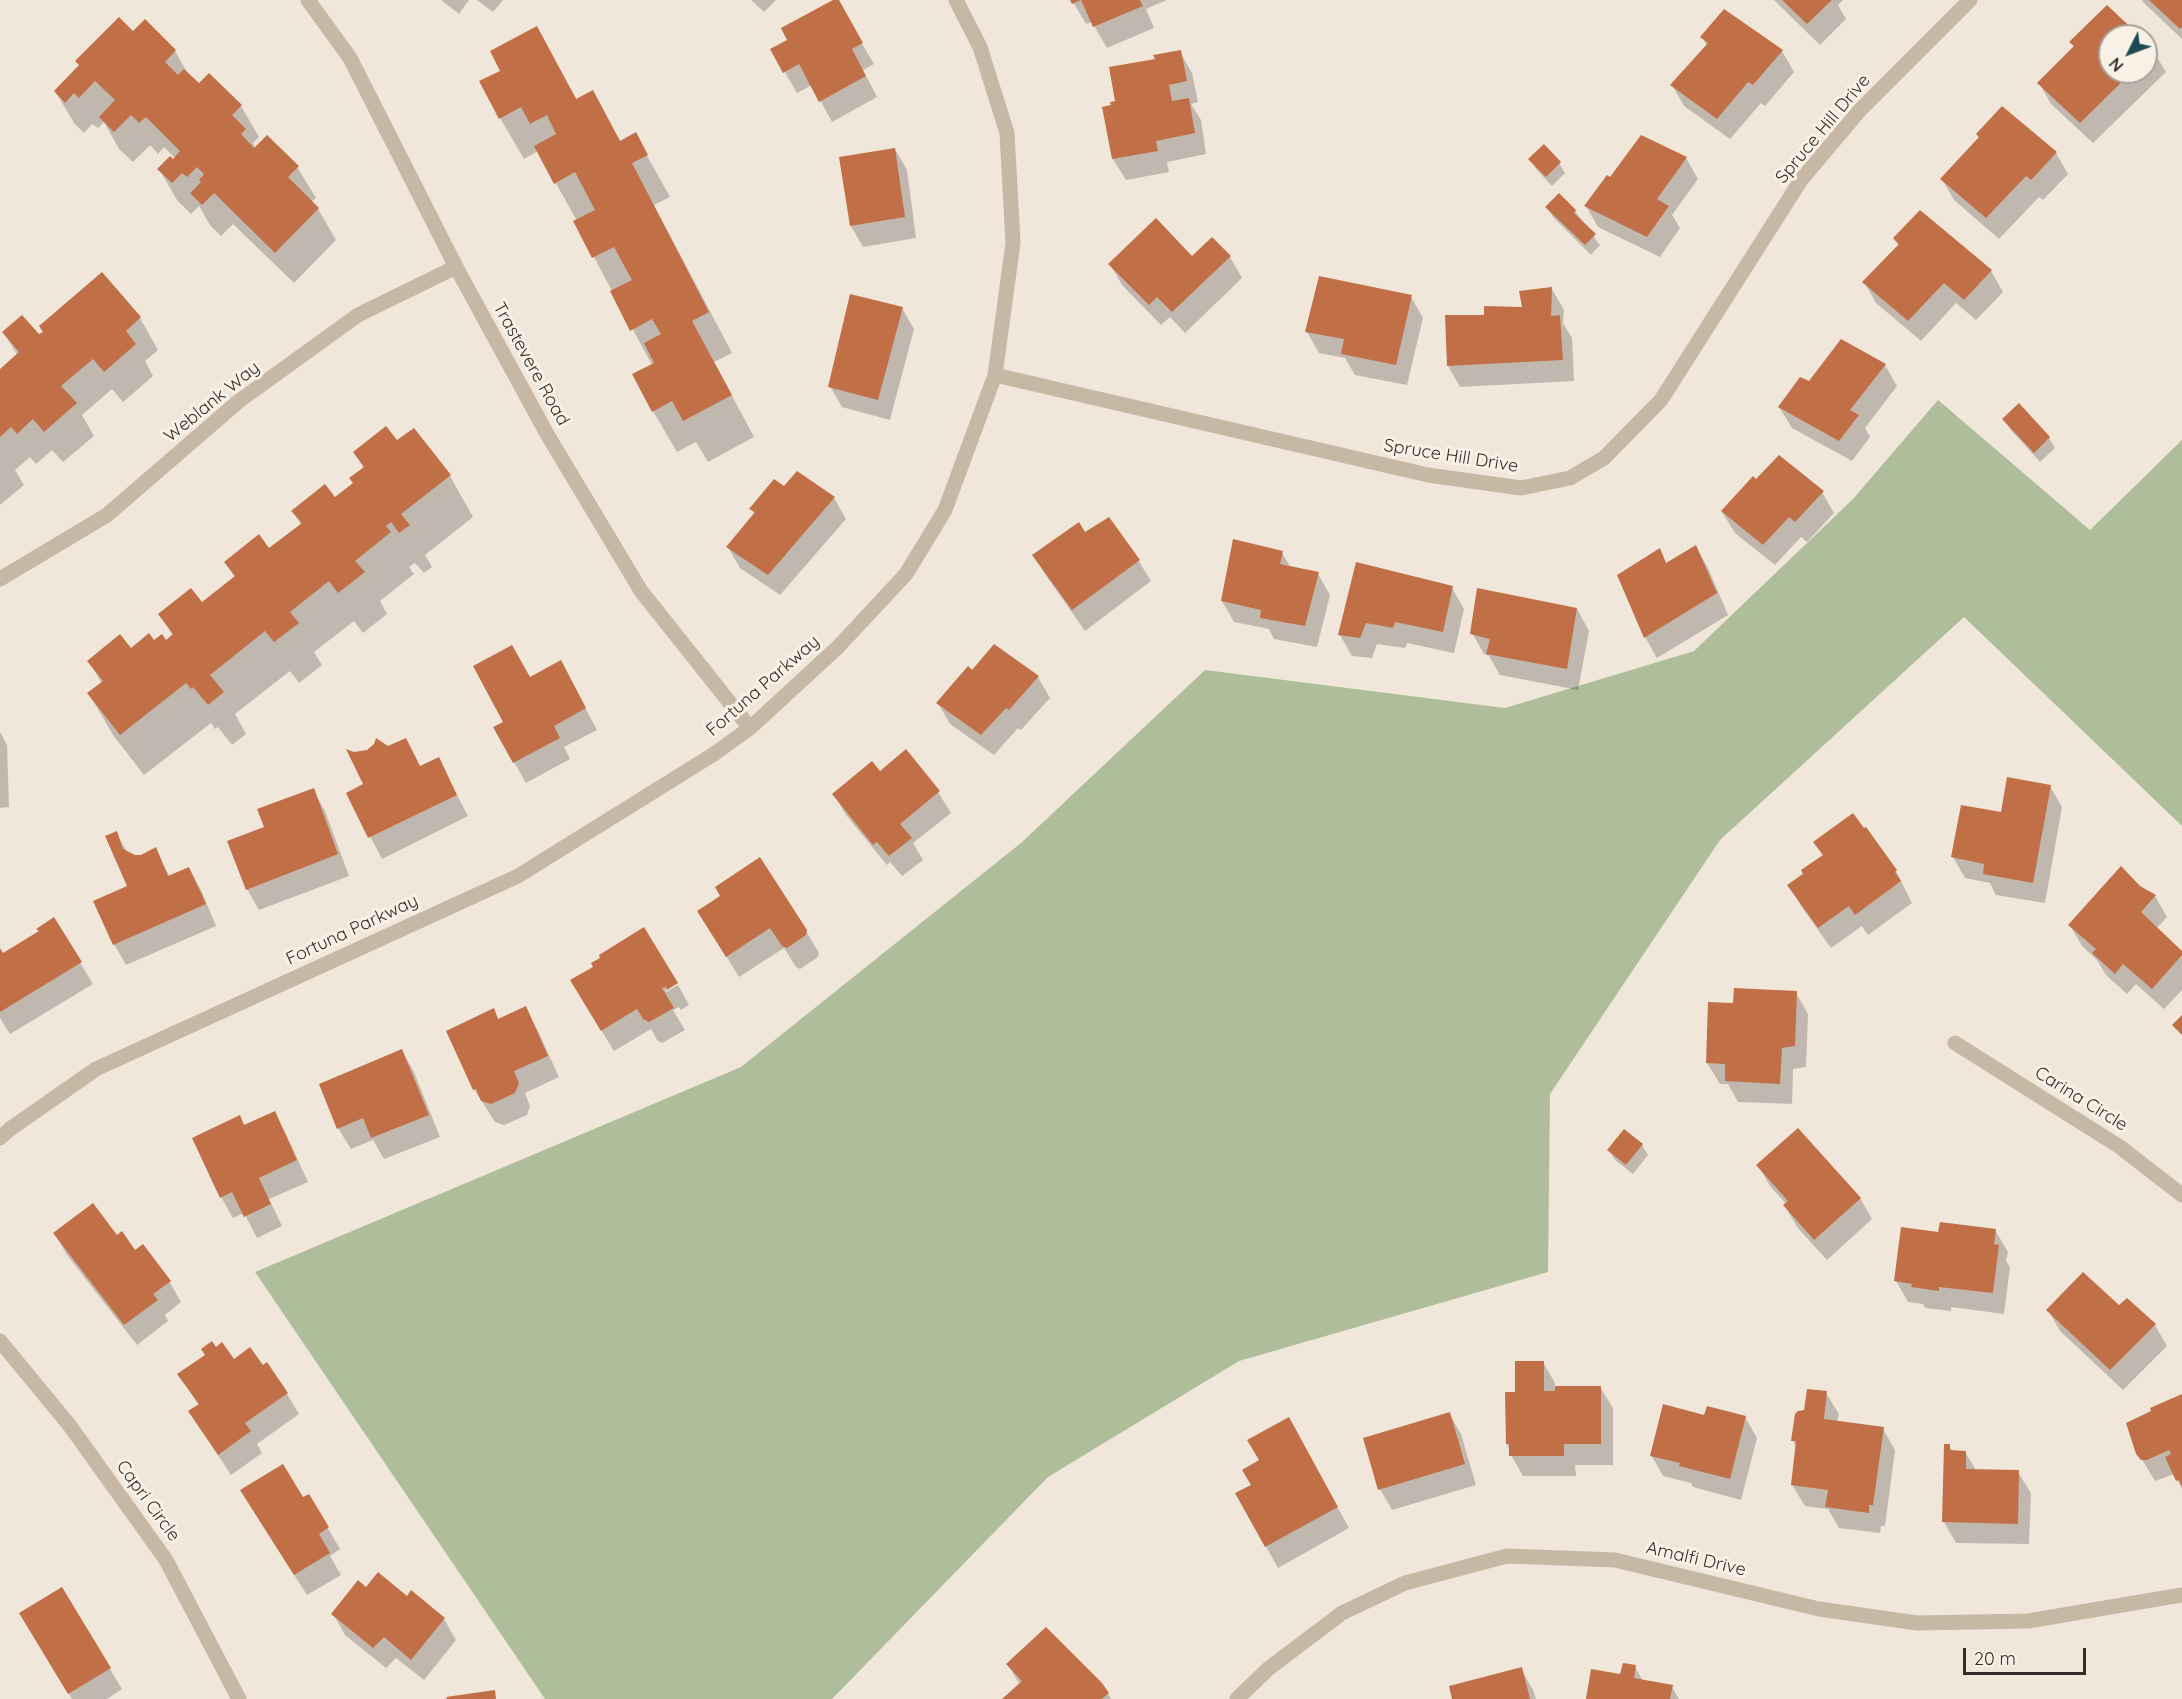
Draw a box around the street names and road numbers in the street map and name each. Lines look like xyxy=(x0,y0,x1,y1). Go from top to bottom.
street label: Spruce Hill Drive xyxy=(1771,70,1875,188)
street label: Trastevere Road xyxy=(488,298,574,430)
street label: Weblank Way xyxy=(160,357,264,447)
street label: Spruce Hill Drive xyxy=(1382,435,1520,477)
street label: Fortuna Parkway xyxy=(702,631,824,741)
street label: Fortuna Parkway xyxy=(283,890,421,970)
street label: Carina Circle xyxy=(2031,1062,2131,1136)
street label: Capri Circle xyxy=(111,1456,185,1546)
street label: Amalfi Drive xyxy=(1644,1537,1748,1581)

